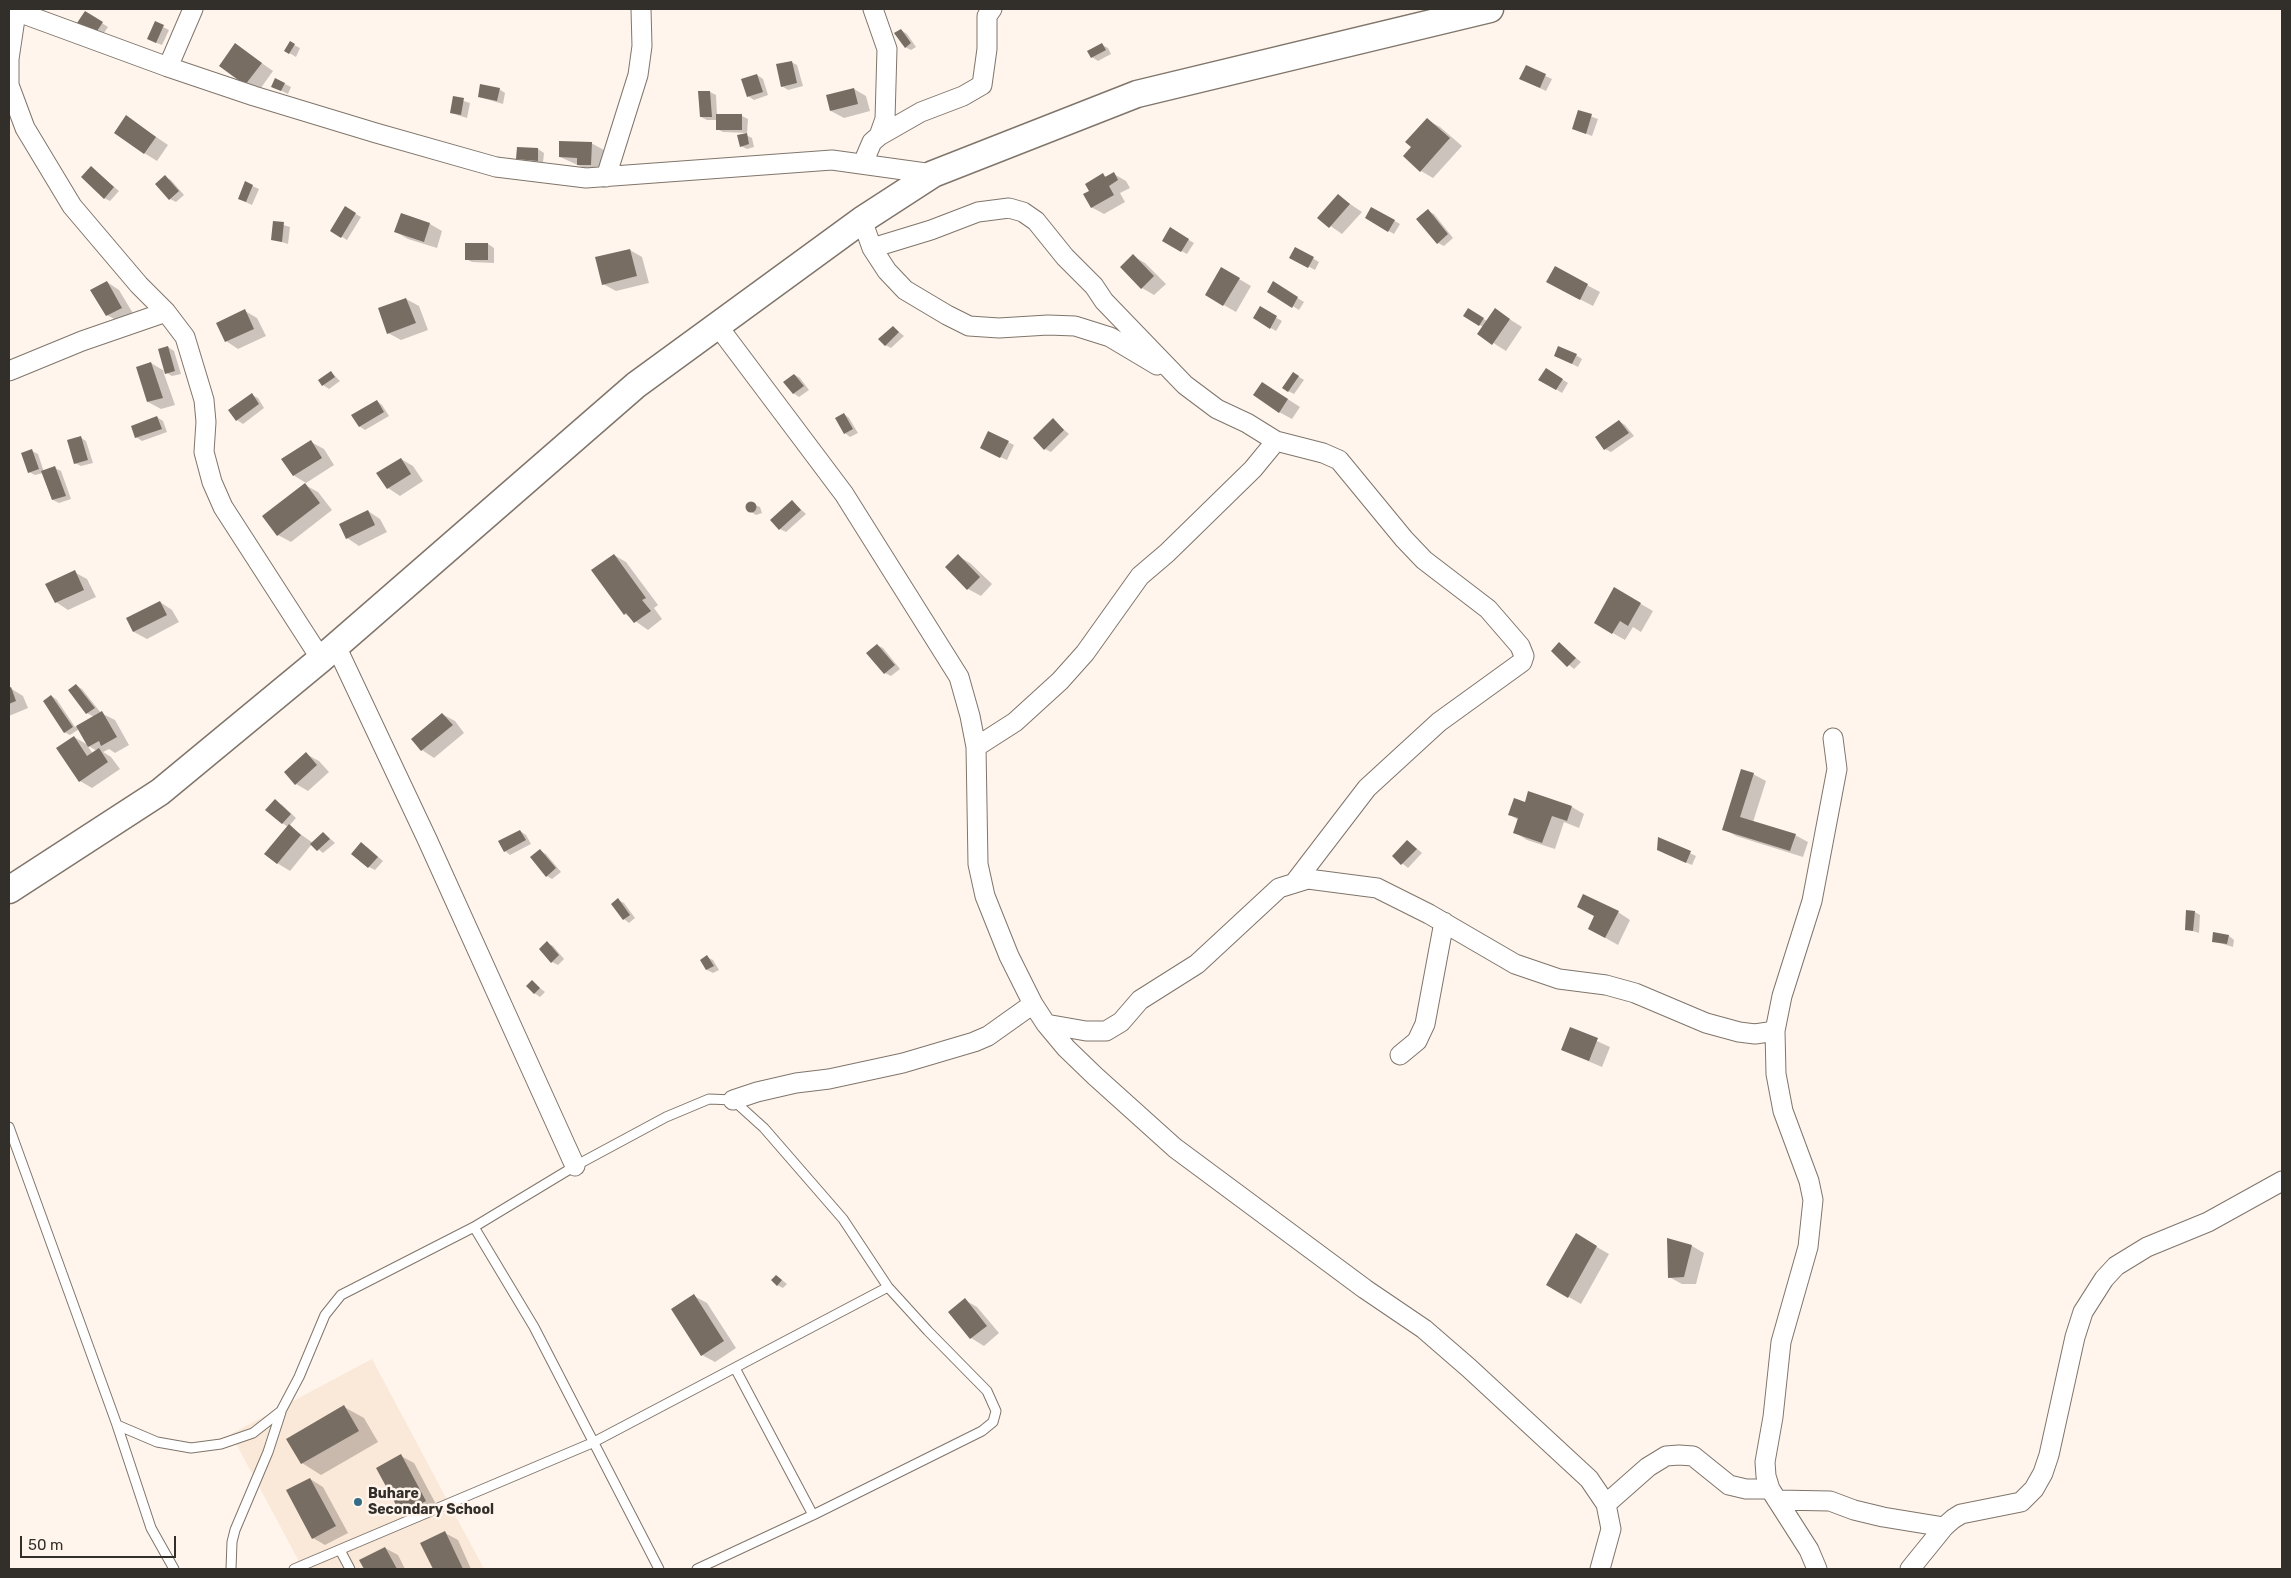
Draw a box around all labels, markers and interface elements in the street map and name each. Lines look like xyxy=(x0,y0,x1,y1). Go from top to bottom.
place label: Buhare Secondary School xyxy=(368,1486,494,1518)
marker: Buhare Secondary School xyxy=(352,1496,364,1508)
scale bar xyxy=(22,1526,179,1558)
text: 50 m xyxy=(28,1536,63,1554)

